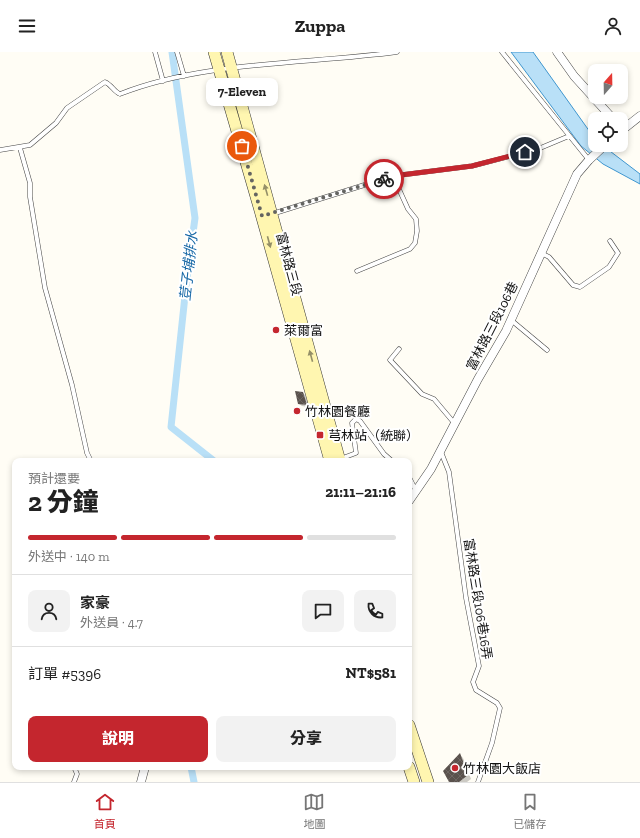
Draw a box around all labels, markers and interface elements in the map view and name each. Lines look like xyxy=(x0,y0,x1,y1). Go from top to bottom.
icon: menu xyxy=(16,15,38,37)
text: Zuppa xyxy=(295,15,345,37)
icon: person xyxy=(602,15,624,37)
north arrow xyxy=(588,64,628,104)
map controls xyxy=(588,64,628,152)
callout: 7-Eleven xyxy=(206,78,278,106)
text: 7-Eleven xyxy=(218,84,266,99)
button: locate xyxy=(588,112,628,152)
pin xyxy=(225,129,259,163)
icon: bag xyxy=(231,135,253,157)
pin xyxy=(508,135,542,169)
icon: home xyxy=(514,141,536,163)
courier xyxy=(364,159,404,199)
icon: bike xyxy=(373,168,395,190)
one-way arrow xyxy=(263,184,269,196)
water label: 荳子埔排水 xyxy=(177,229,201,302)
street label: 富林路三段 xyxy=(273,231,305,297)
one-way arrow xyxy=(266,237,272,249)
street label: 富林路三段106巷 xyxy=(463,279,521,373)
place label: 萊爾富 xyxy=(284,323,323,338)
marker: 萊爾富 xyxy=(271,325,281,335)
one-way arrow xyxy=(308,350,314,362)
place label: 竹林園餐廳 xyxy=(305,404,370,419)
marker: 竹林園餐廳 xyxy=(292,406,302,416)
place label: 芎林站（統聯） xyxy=(328,428,419,443)
marker: 芎林站（統聯） xyxy=(315,430,325,440)
text: 預計還要 xyxy=(28,471,80,486)
text: 21:11–21:16 xyxy=(325,483,396,501)
text: 2 分鐘 xyxy=(28,486,99,518)
street label: 富林路三段106巷16弄 xyxy=(461,537,495,661)
text: 外送中 · 140 m xyxy=(28,549,109,564)
button: person xyxy=(28,590,70,632)
button: chat xyxy=(302,590,344,632)
button: phone xyxy=(354,590,396,632)
text: 家豪 xyxy=(80,594,110,612)
text: 外送員 · 4.7 xyxy=(80,615,143,630)
text: NT$581 xyxy=(345,664,396,682)
text: 訂單 #5396 xyxy=(28,665,101,683)
button: 說明 xyxy=(28,716,208,762)
button: 分享 xyxy=(216,716,396,762)
place label: 竹林園大飯店 xyxy=(463,761,541,776)
marker: 竹林園大飯店 xyxy=(450,763,460,773)
tab: 首頁 xyxy=(94,791,116,831)
tab: 地圖 xyxy=(303,791,325,831)
tab: 已儲存 xyxy=(513,791,546,831)

